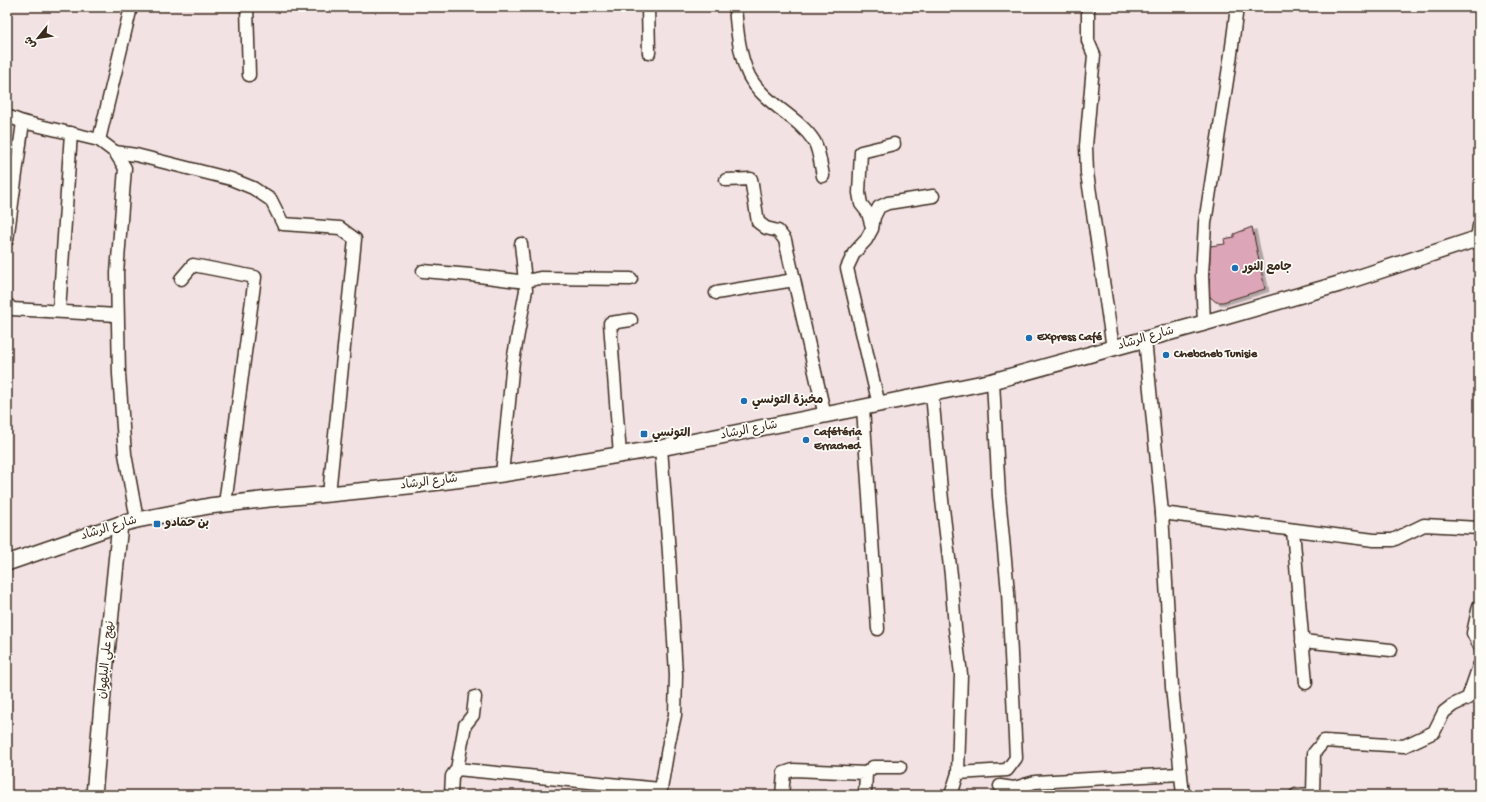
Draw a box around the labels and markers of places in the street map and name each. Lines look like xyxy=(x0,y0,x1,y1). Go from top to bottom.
place label: جامع النور xyxy=(1242,261,1292,275)
marker: جامع النور xyxy=(1230,263,1240,273)
place label: Express Café xyxy=(1036,331,1103,345)
marker: Express Café xyxy=(1024,333,1034,343)
place label: Chebcheb Tunisie xyxy=(1173,348,1258,362)
marker: Chebcheb Tunisie xyxy=(1161,350,1171,360)
place label: مخبزة التونسي xyxy=(752,394,823,410)
marker: مخبزة التونسي xyxy=(739,396,749,406)
place label: Cafétéria Errached xyxy=(813,426,863,454)
place label: التونسي xyxy=(652,427,690,443)
marker: التونسي xyxy=(639,429,649,439)
marker: Cafétéria Errached xyxy=(801,435,811,445)
place label: بن حمادو xyxy=(164,517,209,531)
marker: بن حمادو xyxy=(152,519,162,529)

